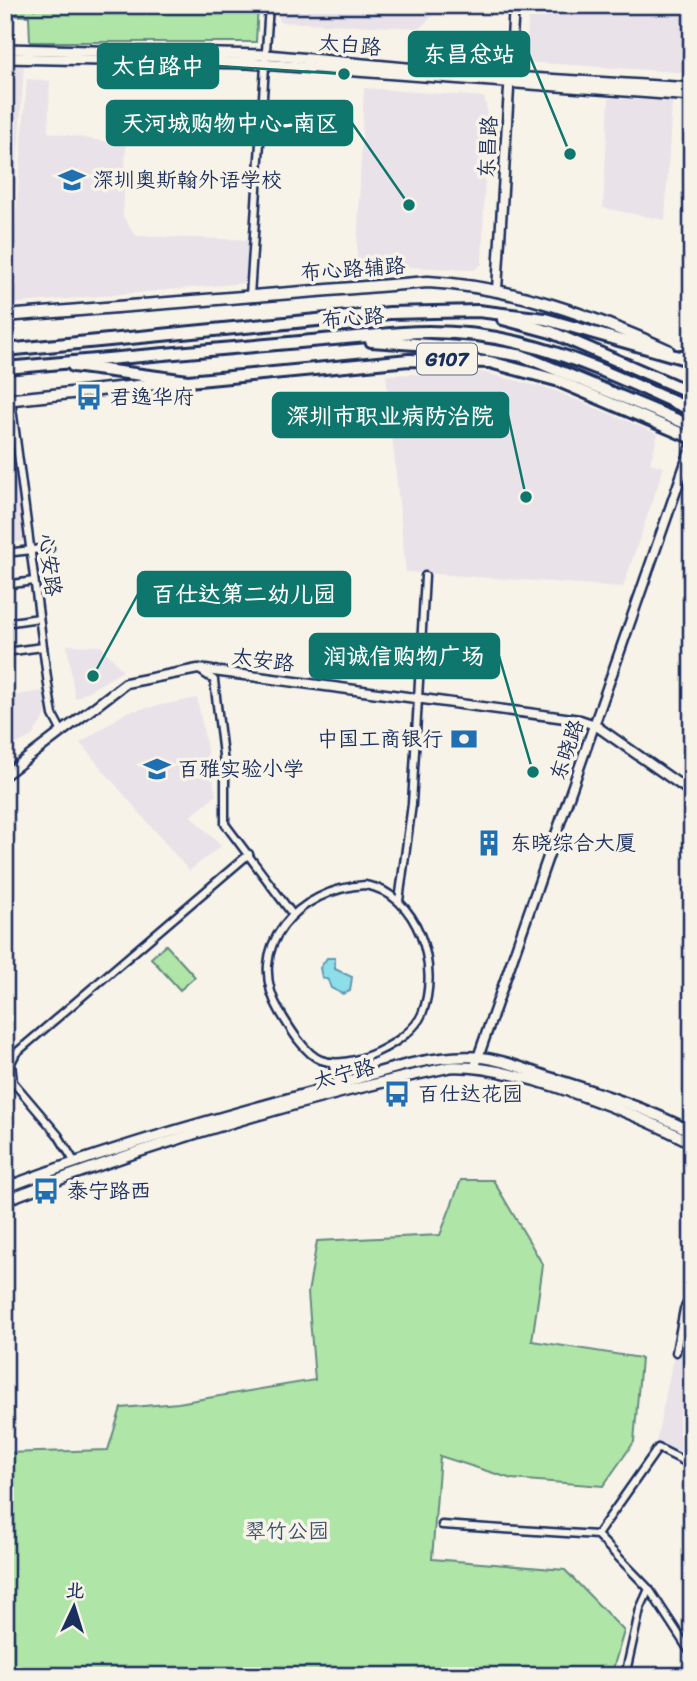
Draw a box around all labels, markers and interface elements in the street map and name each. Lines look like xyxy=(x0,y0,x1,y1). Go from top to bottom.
street label: 太白路 xyxy=(317,23,383,67)
callout: 东昌总站 xyxy=(409,32,529,76)
text: 东昌总站 xyxy=(423,34,515,75)
callout: 太白路中 xyxy=(98,44,218,88)
text: 太白路中 xyxy=(112,46,204,87)
callout: 天河城购物中心-南区 xyxy=(107,101,352,145)
text: 天河城购物中心-南区 xyxy=(121,103,339,144)
street label: 东昌路 xyxy=(467,115,509,179)
place label: 深圳奥斯翰外语学校 xyxy=(93,161,282,199)
school or university icon: 深圳奥斯翰外语学校 xyxy=(57,165,87,195)
street label: 布心路辅路 xyxy=(299,246,407,292)
street label: 布心路 xyxy=(320,296,386,340)
road number: G107 xyxy=(417,344,477,374)
place label: 君逸华府 xyxy=(110,378,194,416)
bus stop icon: 君逸华府 xyxy=(74,382,104,412)
callout: 深圳市职业病防治院 xyxy=(273,393,508,437)
text: 深圳市职业病防治院 xyxy=(287,396,494,437)
street label: 心安路 xyxy=(27,531,73,599)
callout: 百仕达第二幼儿园 xyxy=(138,572,350,616)
text: 百仕达第二幼儿园 xyxy=(152,574,336,615)
callout: 润诚信购物广场 xyxy=(310,634,499,678)
text: 润诚信购物广场 xyxy=(324,636,485,677)
street label: 太安路 xyxy=(229,637,297,683)
street label: 东晓路 xyxy=(539,714,595,786)
place label: 中国工商银行 xyxy=(317,720,443,758)
bank icon: 中国工商银行 xyxy=(449,724,479,754)
place label: 百雅实验小学 xyxy=(178,750,304,788)
school or university icon: 百雅实验小学 xyxy=(142,754,172,784)
place label: 东晓综合大厦 xyxy=(510,824,636,862)
building icon: 东晓综合大厦 xyxy=(474,828,504,858)
street label: 太宁路 xyxy=(309,1047,379,1101)
place label: 百仕达花园 xyxy=(418,1075,523,1113)
bus stop icon: 百仕达花园 xyxy=(382,1079,412,1109)
place label: 泰宁路西 xyxy=(67,1172,151,1210)
bus stop icon: 泰宁路西 xyxy=(31,1176,61,1206)
park label: 翠竹公园 xyxy=(245,1512,329,1550)
north arrow xyxy=(38,1572,108,1642)
text: 北 xyxy=(65,1573,86,1608)

